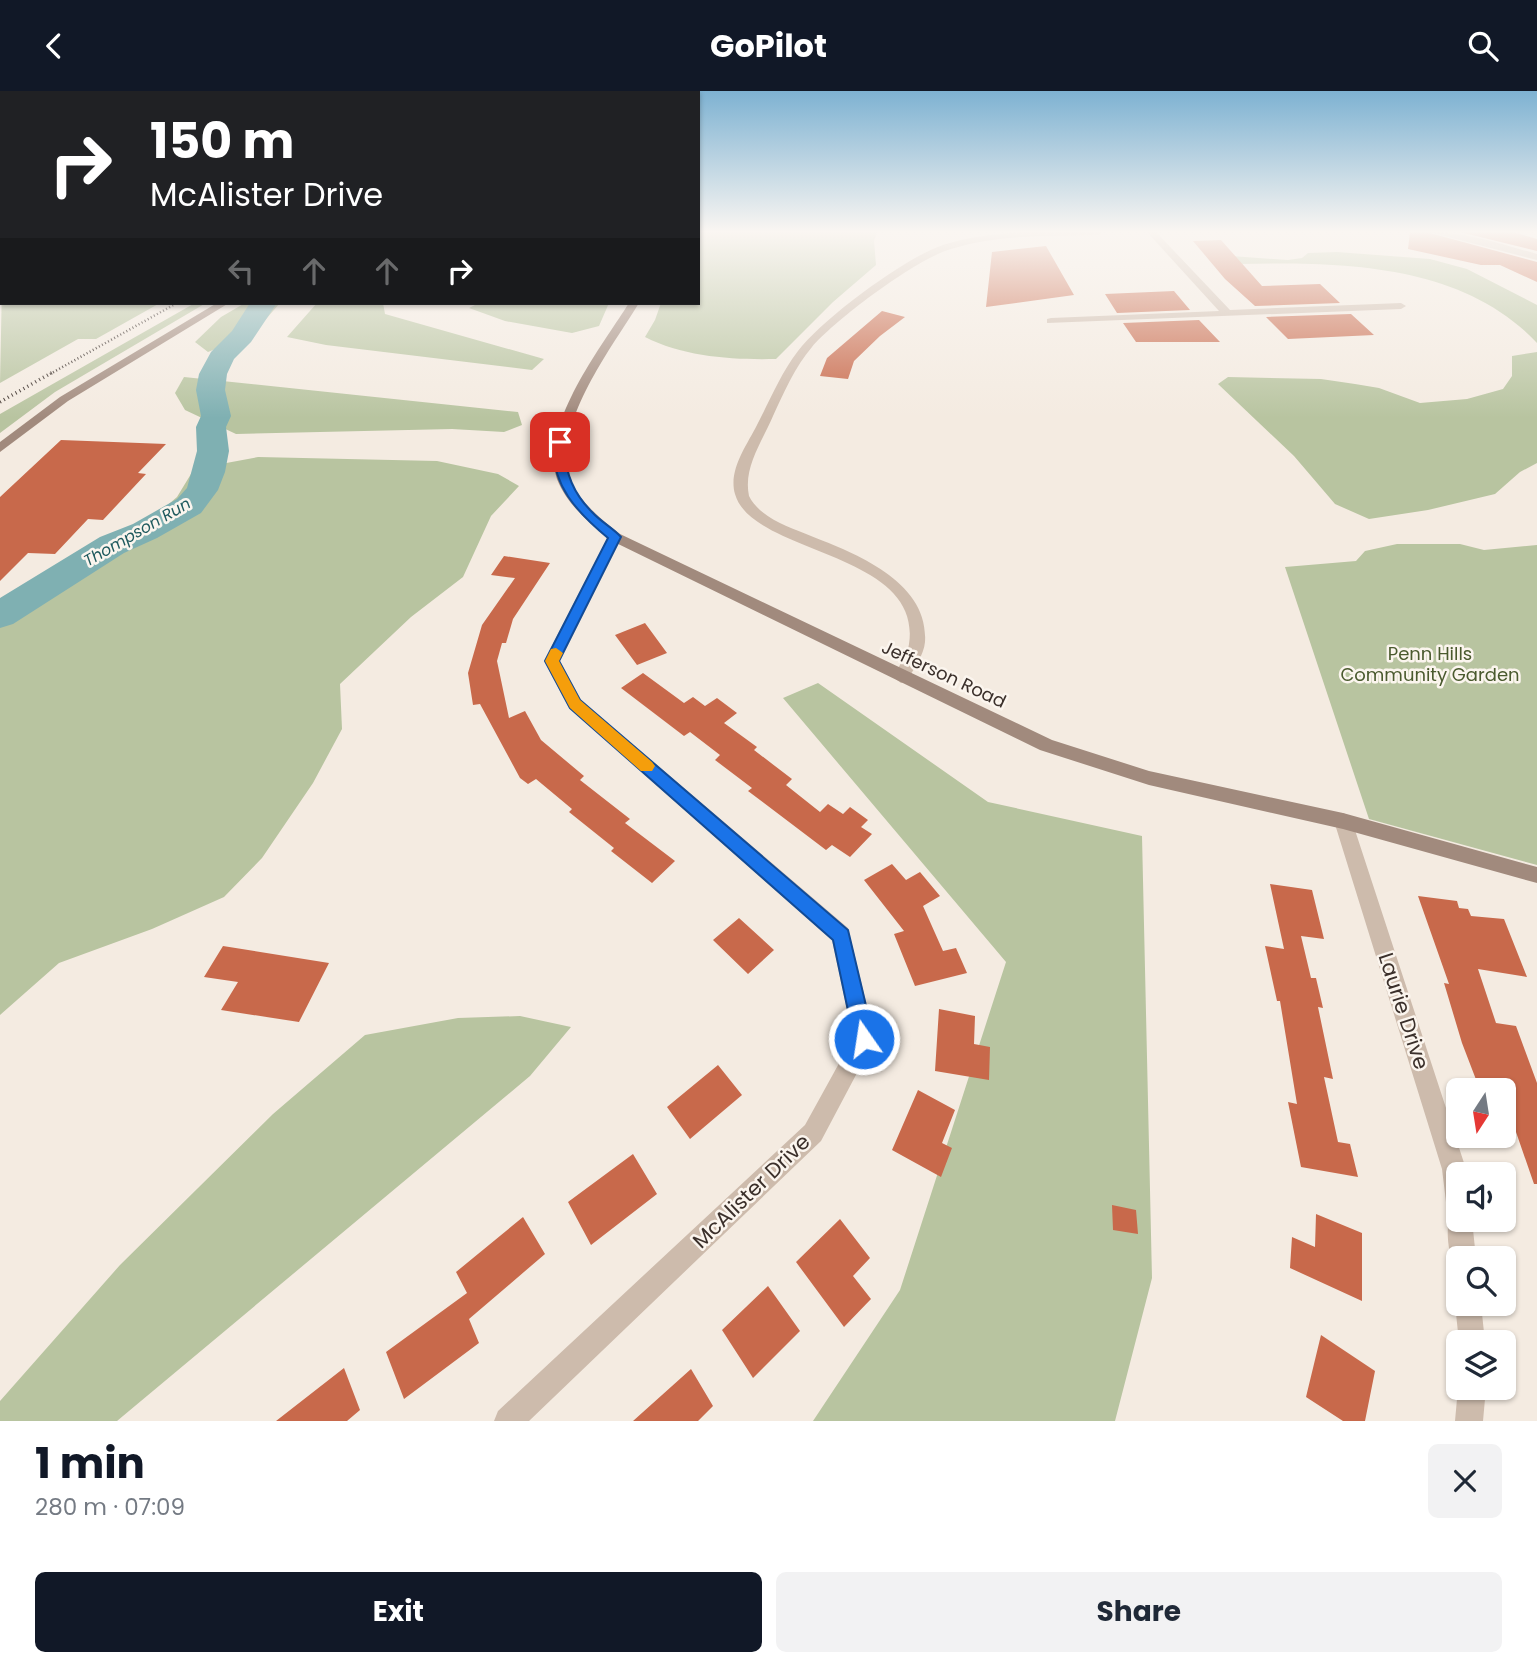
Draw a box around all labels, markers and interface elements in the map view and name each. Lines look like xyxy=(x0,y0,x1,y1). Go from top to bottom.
text: GoPilot xyxy=(710,23,827,68)
icon: back xyxy=(35,27,73,65)
icon: search xyxy=(1464,27,1502,65)
text: 150 m xyxy=(150,107,295,175)
icon: right xyxy=(35,119,126,210)
text: McAlister Drive xyxy=(150,172,383,217)
icon: left xyxy=(222,252,260,290)
icon: ahead xyxy=(295,252,333,290)
icon: ahead xyxy=(368,252,406,290)
icon: right xyxy=(441,252,479,290)
pin xyxy=(530,412,590,472)
icon: arrive xyxy=(541,423,579,461)
water label: Thompson Run xyxy=(79,492,195,572)
street label: Jefferson Road xyxy=(878,634,1010,714)
park label: Penn Hills Community Garden xyxy=(1340,641,1520,687)
street label: Laurie Drive xyxy=(1372,949,1436,1073)
position arrow xyxy=(827,1002,901,1076)
north arrow xyxy=(1446,1078,1516,1148)
map controls xyxy=(1446,1078,1516,1400)
street label: McAlister Drive xyxy=(686,1127,816,1255)
button: sound xyxy=(1446,1162,1516,1232)
button: search xyxy=(1446,1246,1516,1316)
button: layers xyxy=(1446,1330,1516,1400)
text: 1 min xyxy=(35,1434,145,1493)
button: close xyxy=(1428,1444,1502,1518)
text: 280 m · 07:09 xyxy=(35,1491,185,1523)
button: Exit xyxy=(35,1572,762,1652)
button: Share xyxy=(776,1572,1502,1652)

